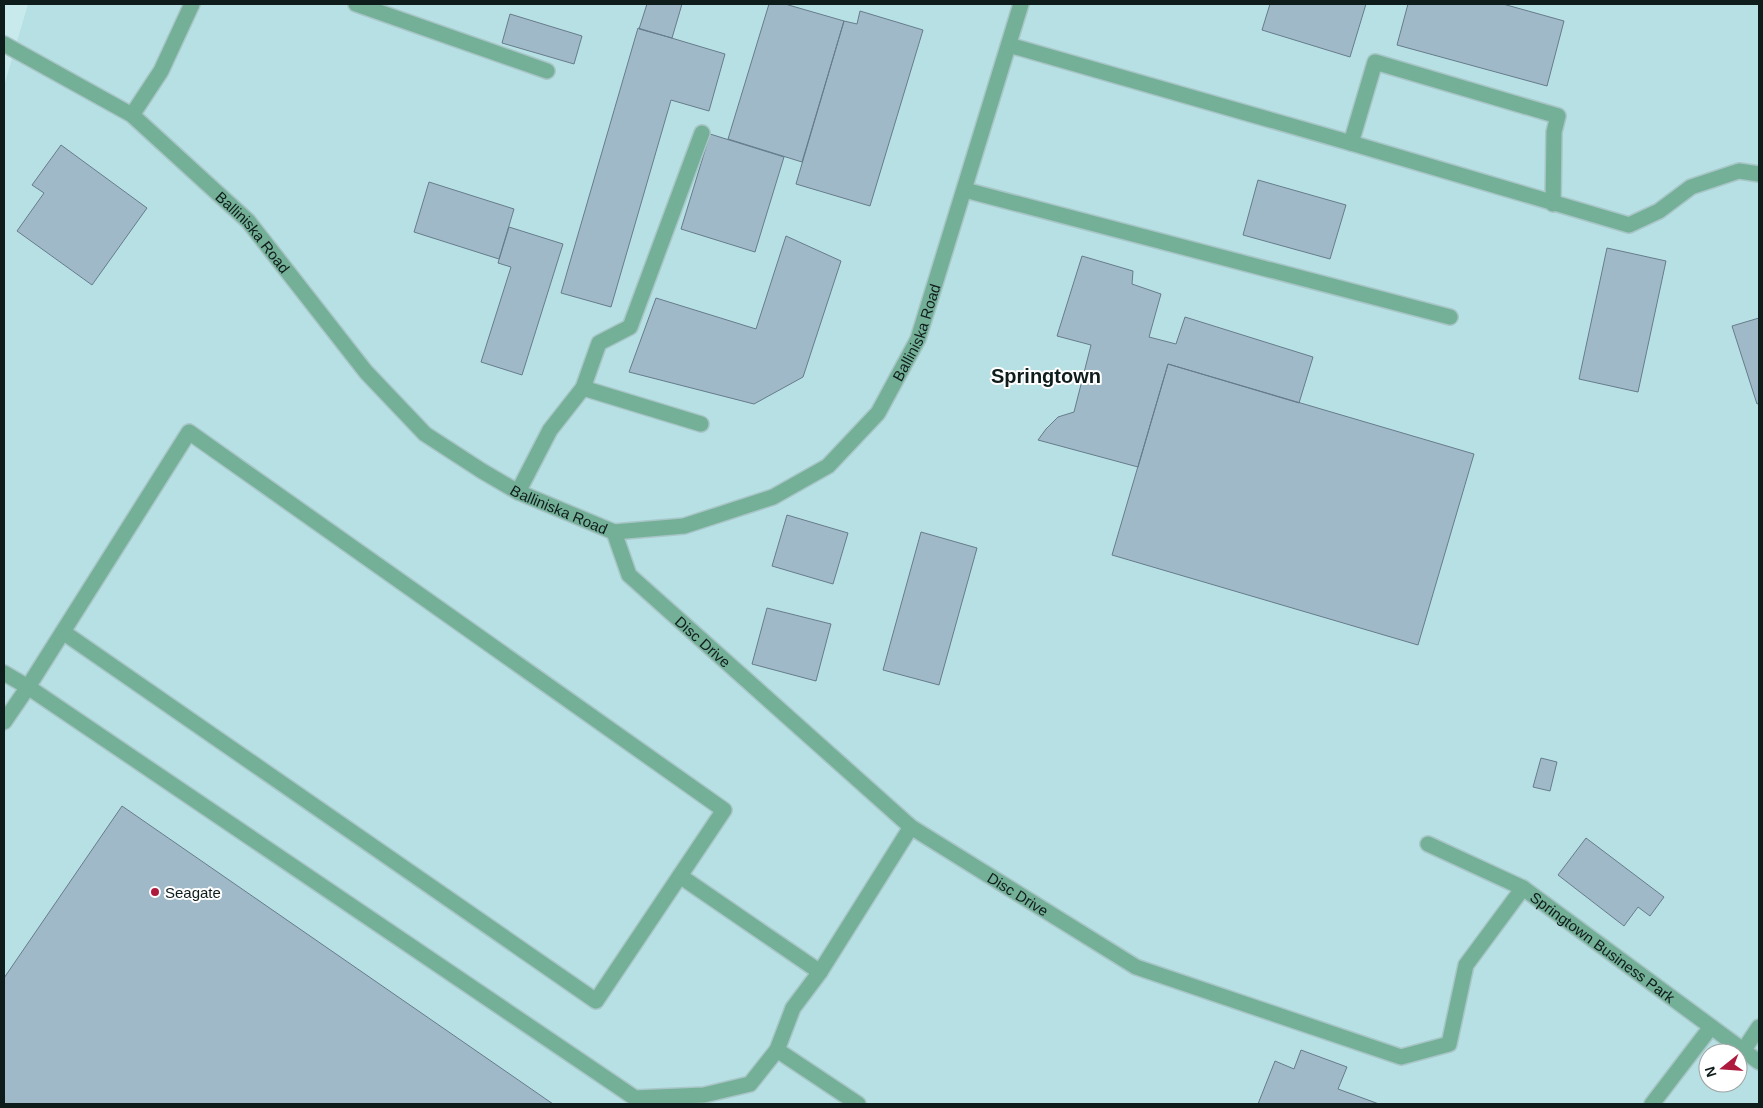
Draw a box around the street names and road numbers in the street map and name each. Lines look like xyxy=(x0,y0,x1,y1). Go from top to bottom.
street label: Balliniska Road xyxy=(213,188,294,276)
street label: Balliniska Road xyxy=(889,282,943,384)
street label: Balliniska Road xyxy=(508,481,610,537)
street label: Disc Drive xyxy=(672,612,734,670)
street label: Disc Drive xyxy=(985,868,1052,919)
street label: Springtown Business Park xyxy=(1527,888,1679,1006)

